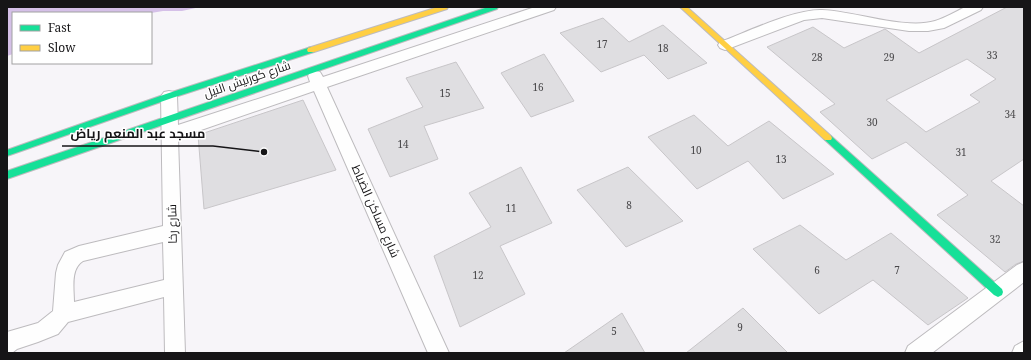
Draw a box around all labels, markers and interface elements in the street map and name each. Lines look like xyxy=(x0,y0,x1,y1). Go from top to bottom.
legend xyxy=(12,12,152,64)
text: Fast xyxy=(48,19,71,36)
house number: 17 xyxy=(596,37,608,51)
text: Slow xyxy=(48,39,76,56)
house number: 18 xyxy=(657,41,669,55)
house number: 33 xyxy=(986,48,998,62)
house number: 28 xyxy=(811,50,823,64)
house number: 29 xyxy=(883,50,895,64)
street label: شارع كورنيش النيل xyxy=(201,56,293,102)
house number: 16 xyxy=(532,80,544,94)
house number: 15 xyxy=(439,86,451,100)
house number: 34 xyxy=(1004,107,1016,121)
house number: 30 xyxy=(866,115,878,129)
callout: مسجد عبد المنعم رياض xyxy=(62,121,213,146)
text: مسجد عبد المنعم رياض xyxy=(71,124,205,143)
house number: 14 xyxy=(397,137,409,151)
house number: 10 xyxy=(690,143,702,157)
house number: 31 xyxy=(955,145,967,159)
house number: 13 xyxy=(775,152,787,166)
street label: شارع مساكن الضباط xyxy=(348,162,404,260)
house number: 8 xyxy=(626,198,632,212)
house number: 11 xyxy=(505,201,517,215)
street label: شارع رخا xyxy=(163,204,181,244)
house number: 32 xyxy=(989,232,1001,246)
house number: 6 xyxy=(814,263,820,277)
house number: 7 xyxy=(894,263,900,277)
house number: 12 xyxy=(472,268,484,282)
house number: 9 xyxy=(737,320,743,334)
house number: 5 xyxy=(611,324,617,338)

